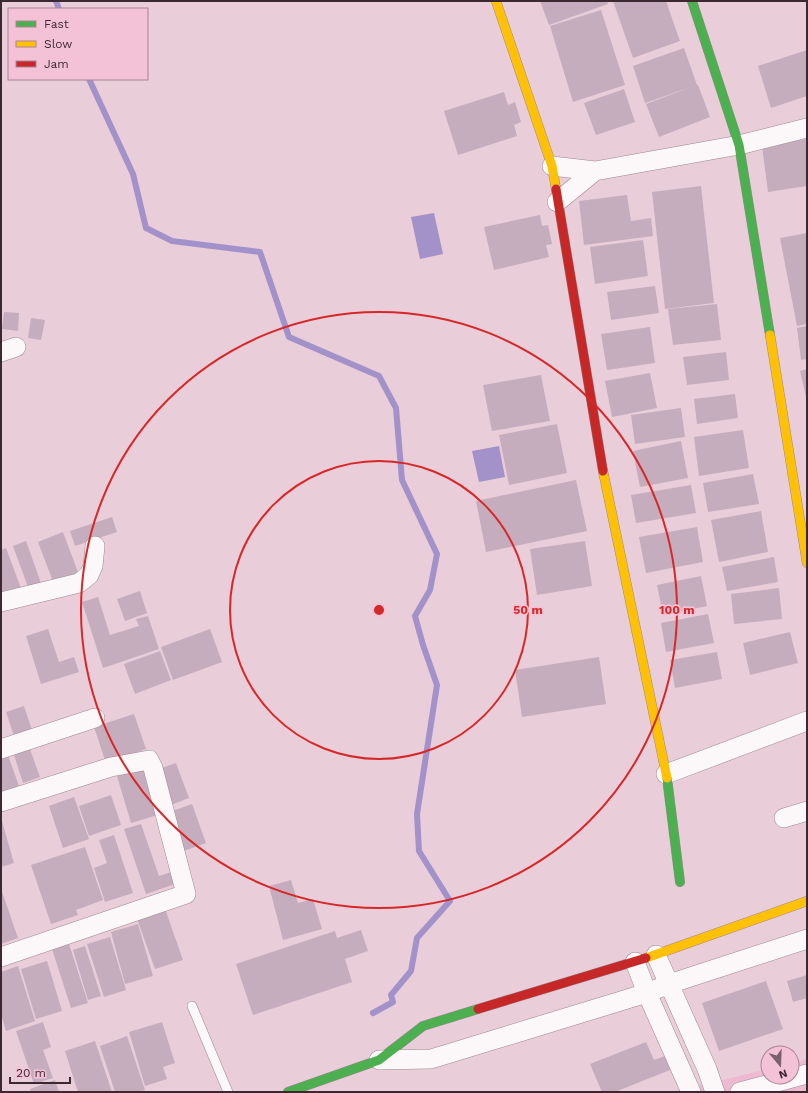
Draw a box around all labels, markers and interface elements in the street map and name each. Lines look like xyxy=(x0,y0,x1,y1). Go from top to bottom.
legend xyxy=(8,8,148,80)
text: Fast xyxy=(44,17,69,31)
text: Slow xyxy=(44,37,72,51)
text: Jam xyxy=(44,57,69,71)
centre of rings xyxy=(372,603,386,617)
text: 50 m xyxy=(513,603,543,617)
text: 100 m xyxy=(659,603,695,617)
north arrow xyxy=(760,1045,800,1085)
scale bar xyxy=(10,1059,70,1085)
text: 20 m xyxy=(16,1066,46,1080)
text: N xyxy=(777,1067,789,1081)

